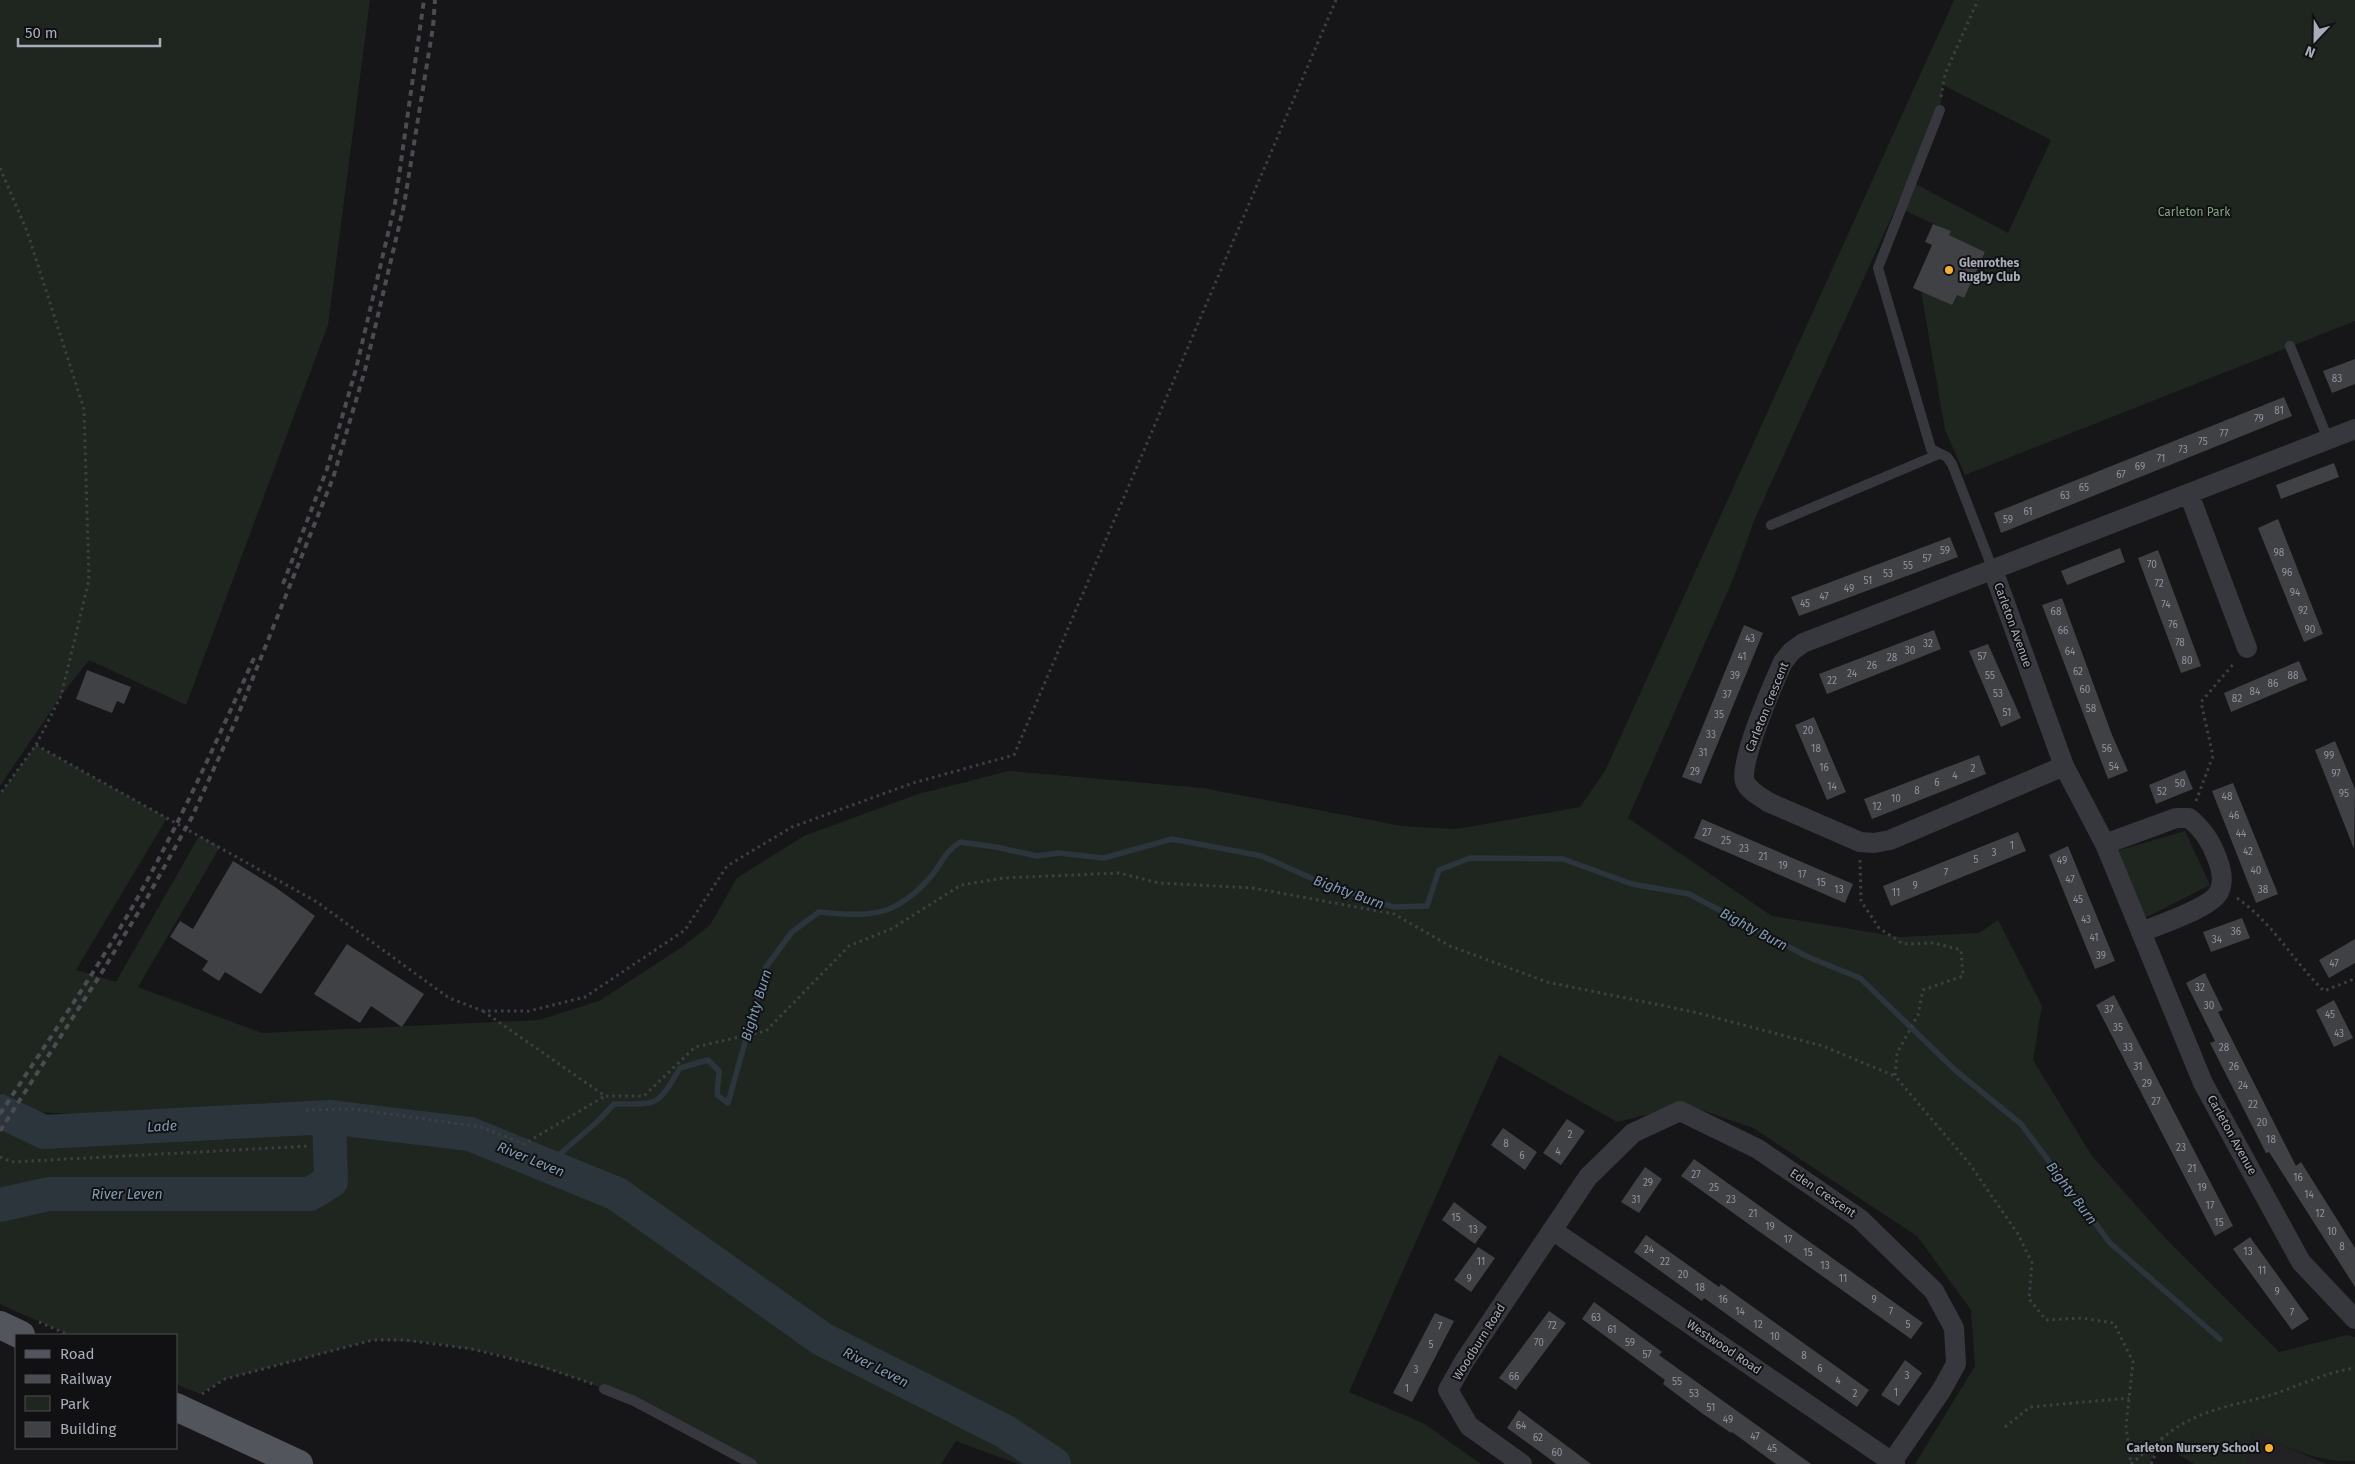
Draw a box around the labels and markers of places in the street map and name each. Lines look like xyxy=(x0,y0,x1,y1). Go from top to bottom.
place label: Glenrothes Rugby Club xyxy=(1959,256,2020,284)
marker: Glenrothes Rugby Club xyxy=(1943,264,1955,276)
place label: Carleton Nursery School xyxy=(2127,1441,2259,1455)
marker: Carleton Nursery School xyxy=(2263,1442,2275,1454)

